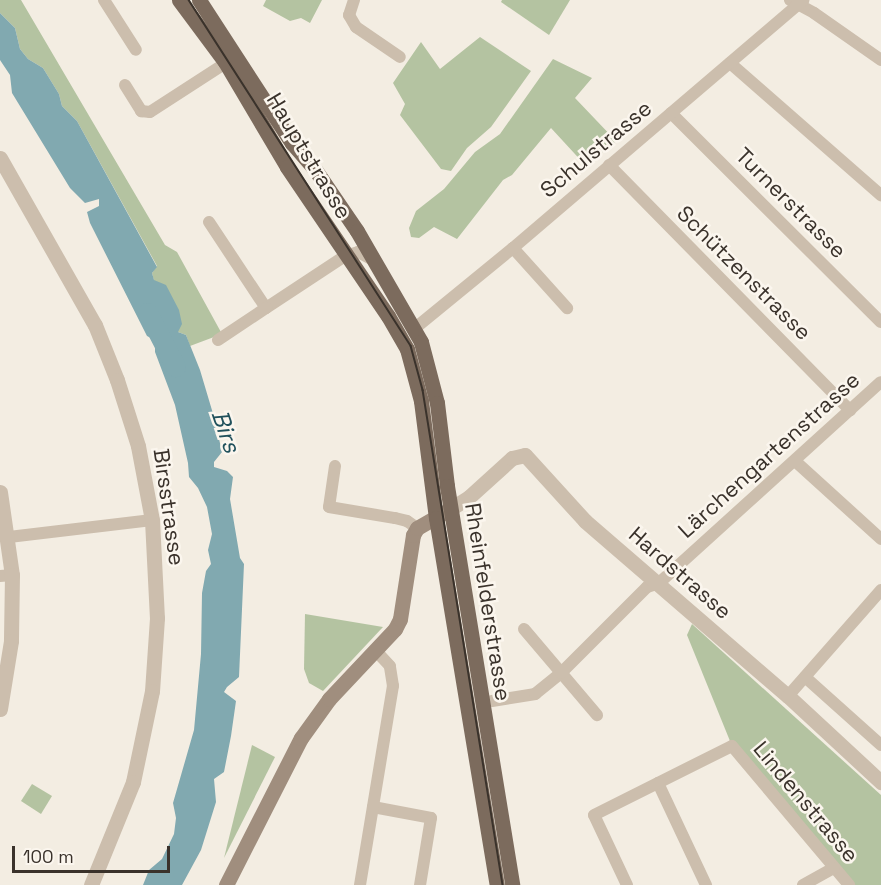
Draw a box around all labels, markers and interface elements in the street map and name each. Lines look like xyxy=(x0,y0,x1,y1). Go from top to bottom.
street label: Hauptstrasse xyxy=(261,88,357,224)
street label: Schulstrasse xyxy=(535,95,657,203)
street label: Turnerstrasse xyxy=(730,142,852,264)
street label: Schützenstrasse xyxy=(671,200,817,346)
street label: Lärchengartenstrasse xyxy=(673,367,865,543)
water label: Birs xyxy=(205,406,247,456)
street label: Birsstrasse xyxy=(148,447,190,567)
street label: Rheinfelderstrasse xyxy=(459,501,517,703)
street label: Hardstrasse xyxy=(623,521,737,625)
street label: Lindenstrasse xyxy=(748,736,864,868)
scale bar xyxy=(15,834,172,872)
text: 100 m xyxy=(23,845,74,868)

